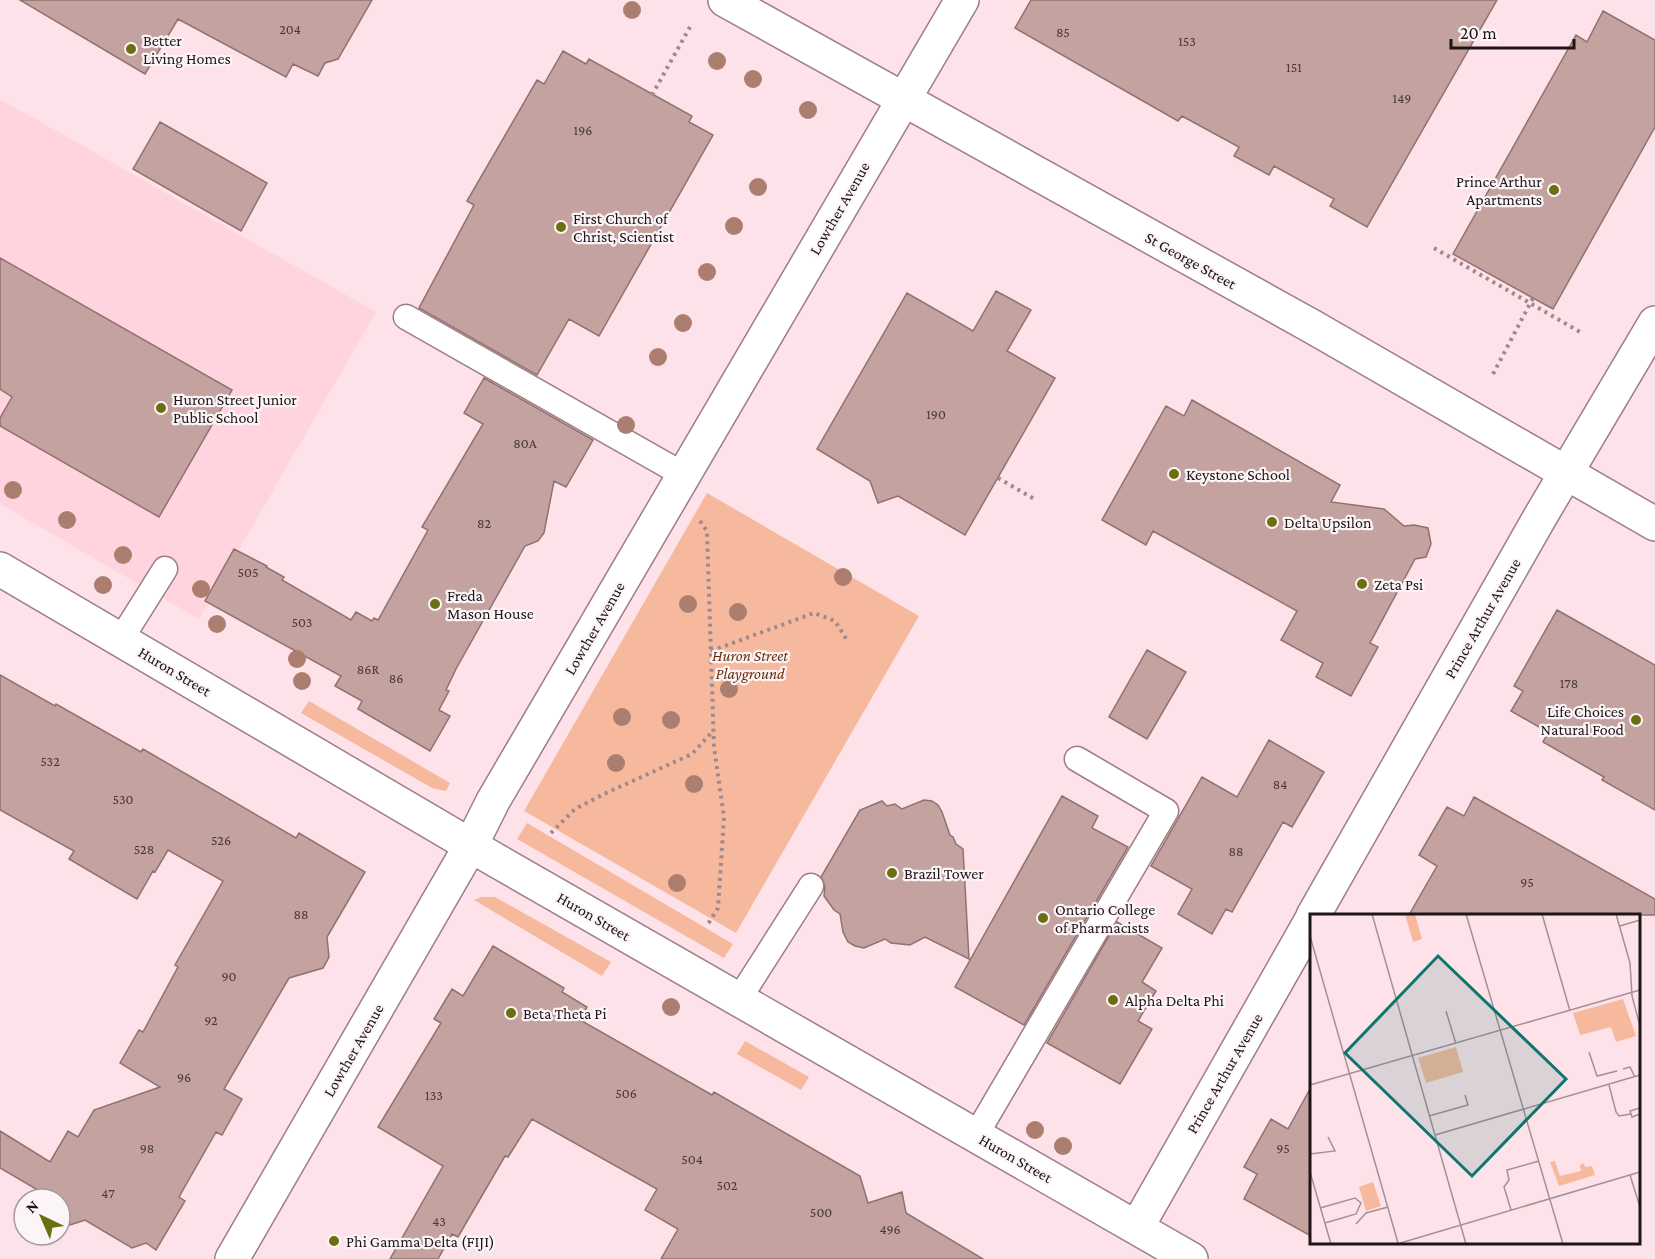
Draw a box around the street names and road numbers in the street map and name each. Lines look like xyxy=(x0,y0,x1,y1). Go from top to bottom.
street label: Lowther Avenue xyxy=(806,159,873,258)
street label: St George Street xyxy=(1142,228,1240,294)
street label: Prince Arthur Avenue xyxy=(1441,555,1524,681)
street label: Lowther Avenue xyxy=(561,579,628,678)
street label: Huron Street xyxy=(136,643,215,700)
street label: Huron Street xyxy=(554,889,634,944)
street label: Lowther Avenue xyxy=(320,1001,387,1100)
street label: Prince Arthur Avenue xyxy=(1183,1010,1266,1136)
street label: Huron Street xyxy=(976,1131,1056,1186)

